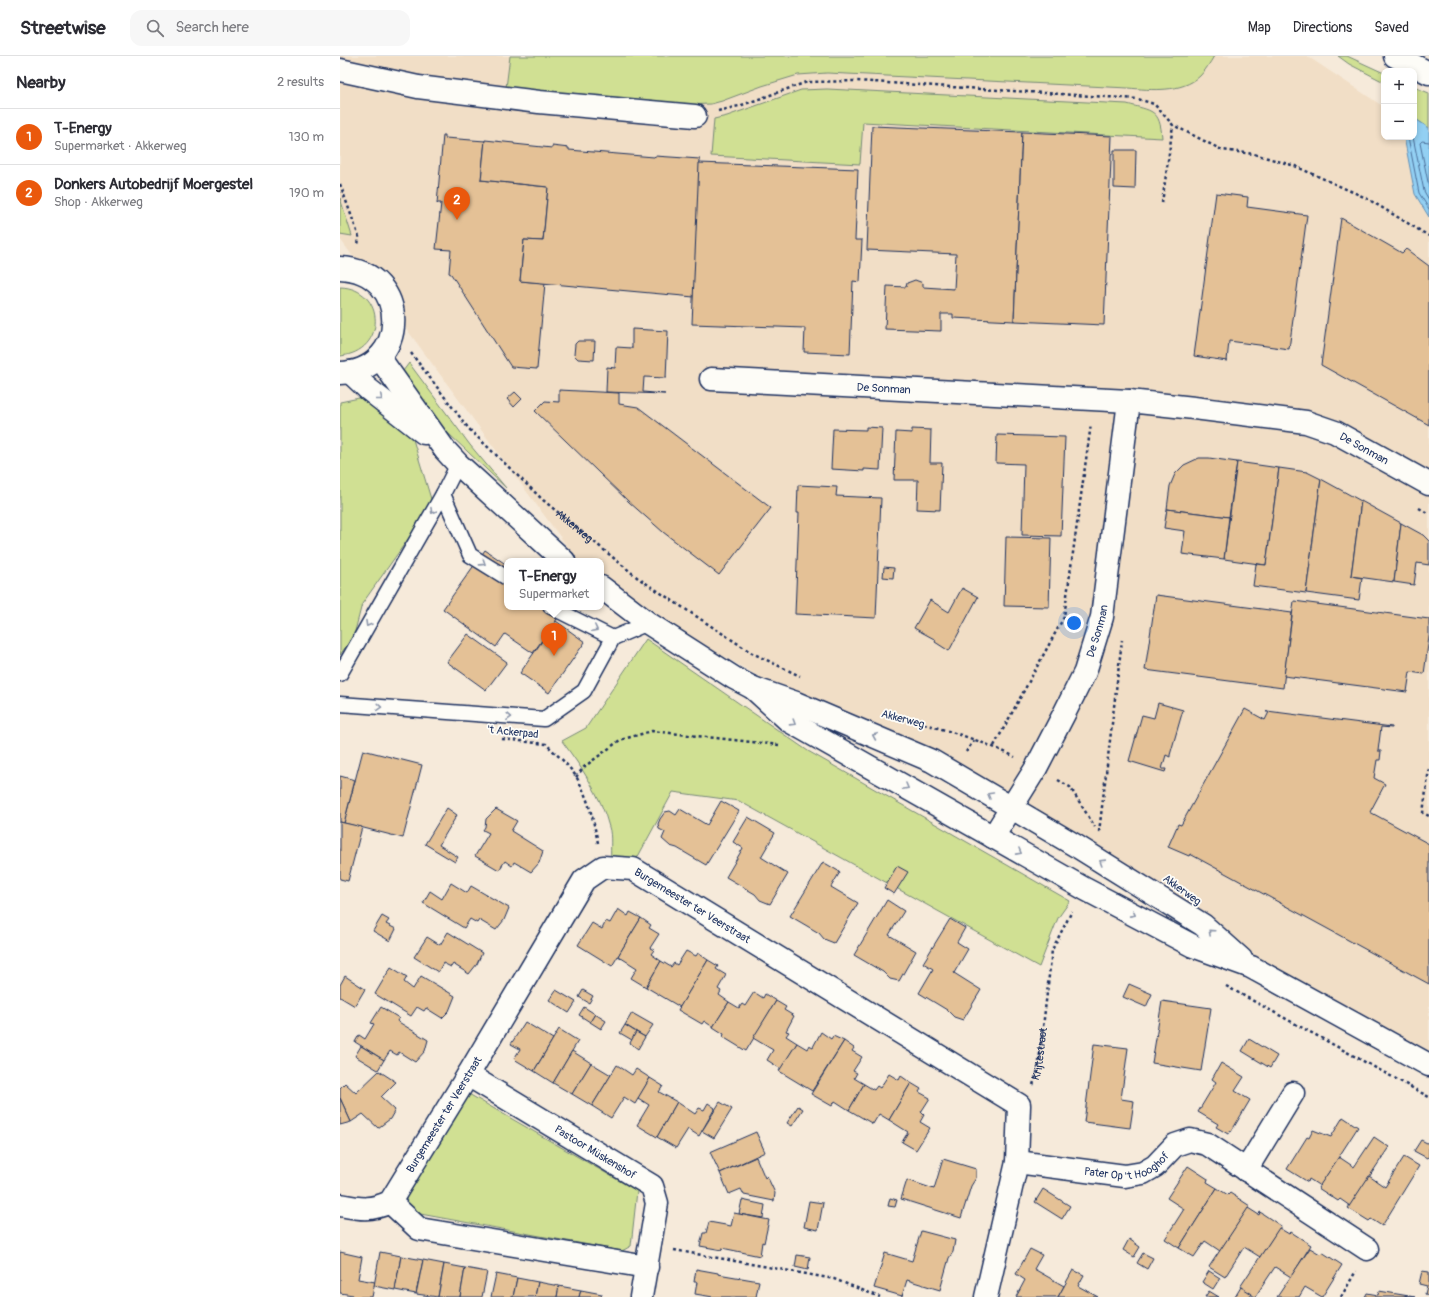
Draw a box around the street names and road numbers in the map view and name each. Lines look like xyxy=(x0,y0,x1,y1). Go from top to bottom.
street label: De Sonman xyxy=(856,380,911,396)
street label: De Sonman xyxy=(1338,429,1391,467)
street label: Akkerweg xyxy=(553,507,596,545)
street label: De Sonman xyxy=(1083,604,1110,659)
street label: Akkerweg xyxy=(880,707,926,731)
street label: 't Ackerpad xyxy=(487,723,539,741)
street label: Burgemeester ter Veerstraat xyxy=(632,865,753,946)
street label: Akkerweg xyxy=(1160,872,1204,908)
street label: Krijtestraat xyxy=(1029,1026,1049,1082)
street label: Burgemeester ter Veerstraat xyxy=(403,1054,484,1175)
street label: Pastoor Müskenshof xyxy=(552,1122,639,1182)
street label: Pater Op 't Hooghof xyxy=(1083,1149,1172,1182)

